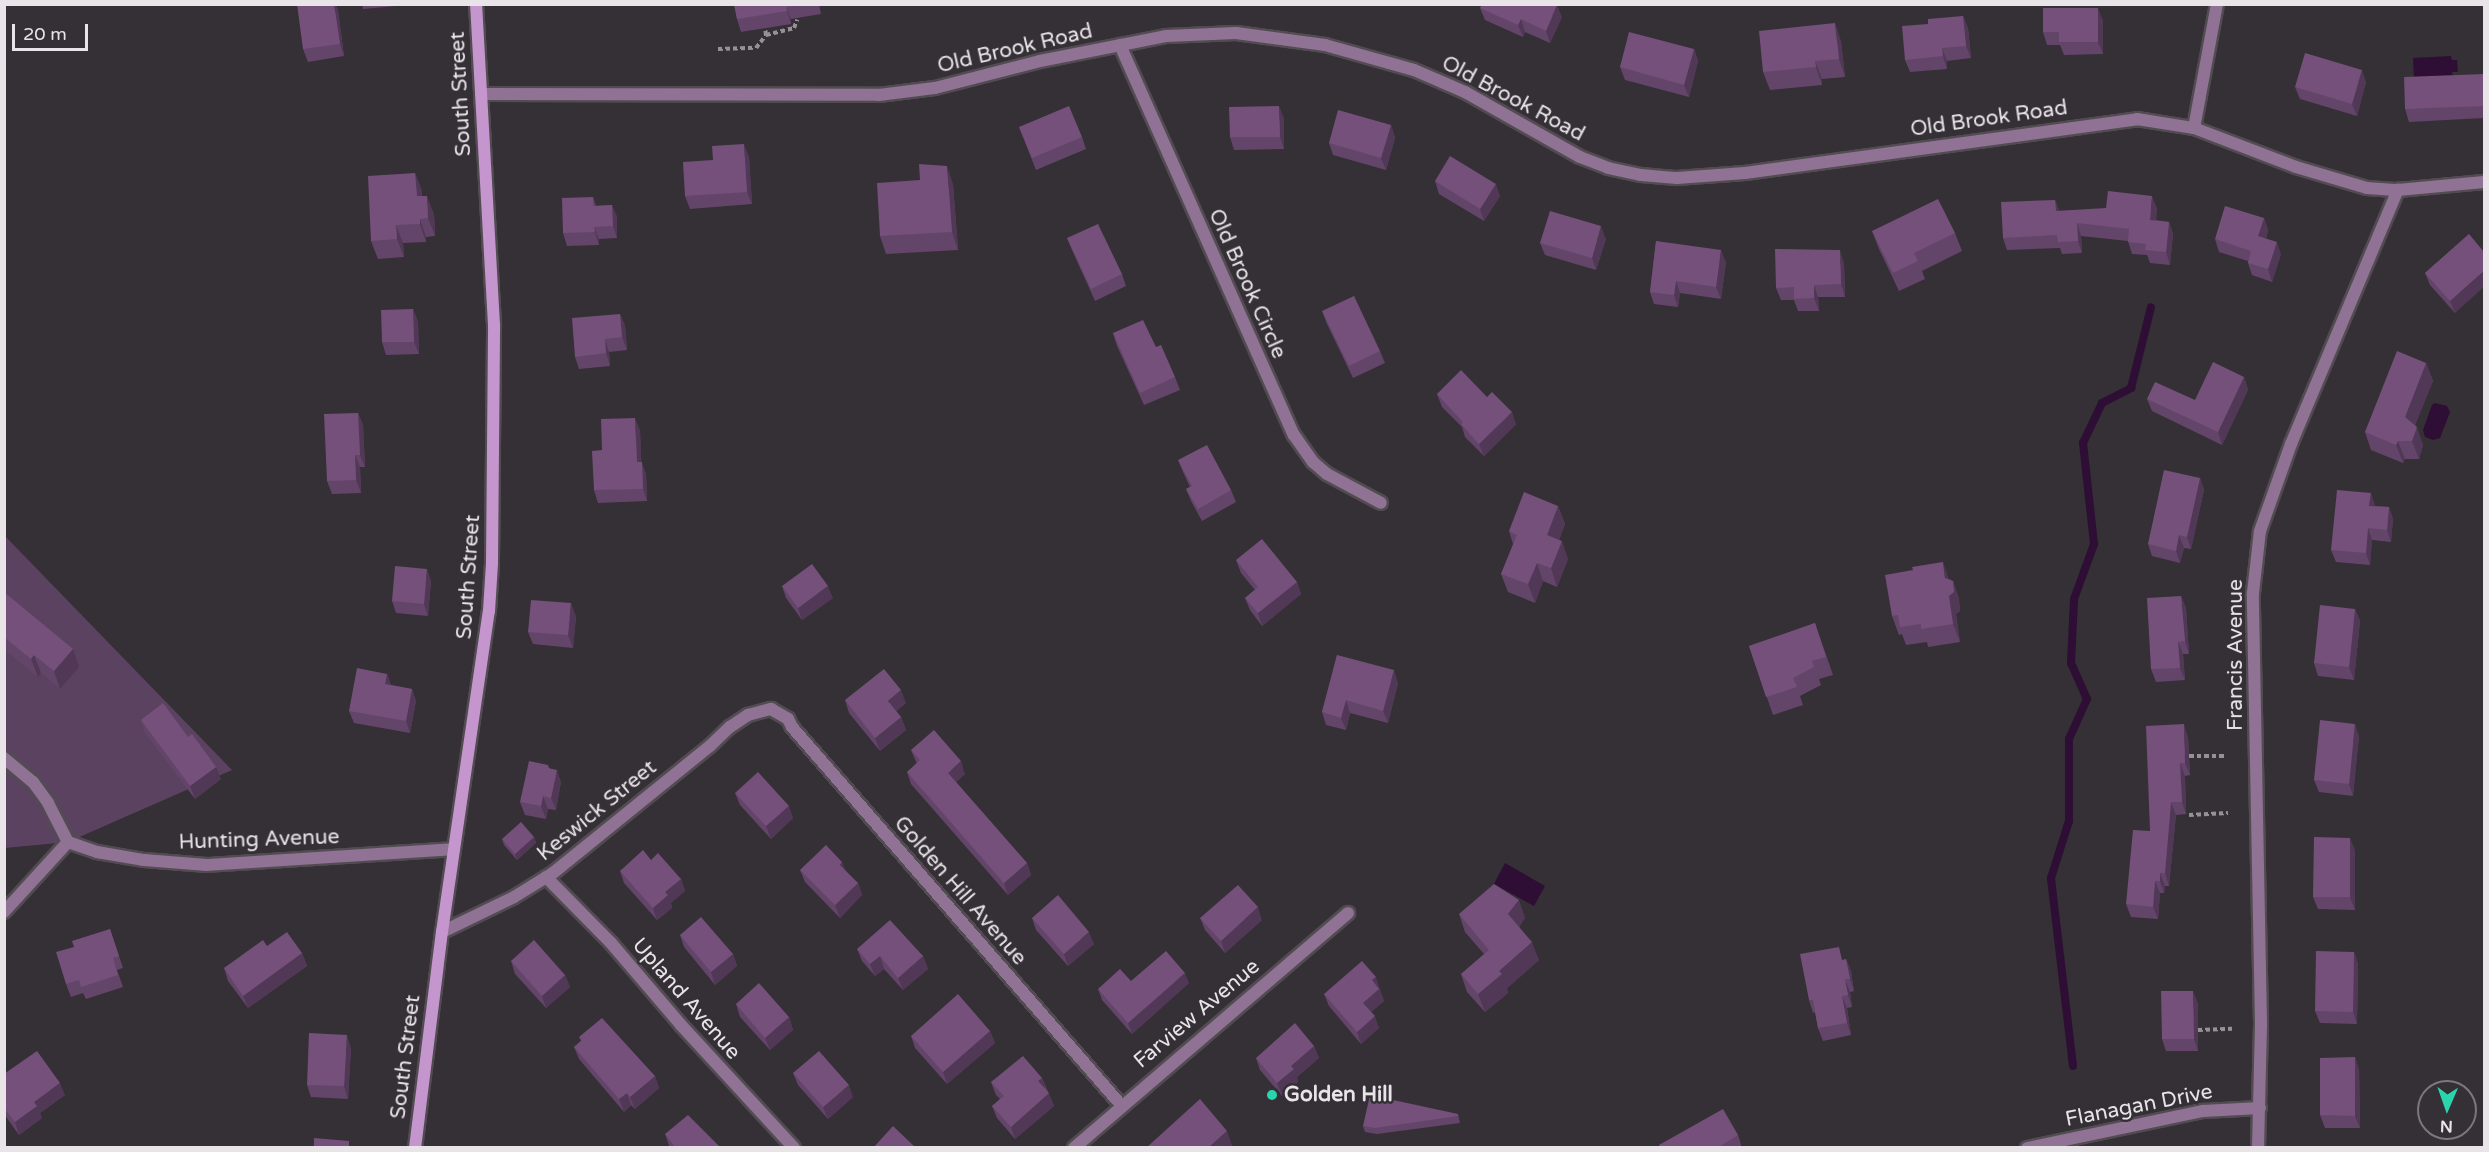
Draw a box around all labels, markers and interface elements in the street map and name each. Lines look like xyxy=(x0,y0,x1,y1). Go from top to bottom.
scale bar xyxy=(15,12,92,50)
street label: Old Brook Road xyxy=(935,19,1095,79)
text: 20 m xyxy=(23,23,67,45)
street label: South Street xyxy=(445,31,477,157)
street label: Old Brook Road xyxy=(1437,51,1589,147)
street label: Old Brook Road xyxy=(1909,96,2069,142)
street label: Old Brook Circle xyxy=(1203,205,1291,363)
street label: South Street xyxy=(452,514,486,640)
street label: Francis Avenue xyxy=(2223,579,2249,731)
street label: Keswick Street xyxy=(532,755,662,867)
street label: Golden Hill Avenue xyxy=(888,811,1032,971)
street label: Hunting Avenue xyxy=(178,825,340,855)
street label: Upland Avenue xyxy=(626,933,746,1065)
street label: Farview Avenue xyxy=(1129,954,1265,1074)
street label: South Street xyxy=(386,994,426,1120)
street label: Flanagan Drive xyxy=(2063,1079,2215,1133)
north arrow xyxy=(2417,1080,2477,1140)
place label: Golden Hill xyxy=(1284,1082,1393,1108)
marker: Golden Hill xyxy=(1265,1088,1279,1102)
text: N xyxy=(2440,1116,2453,1136)

